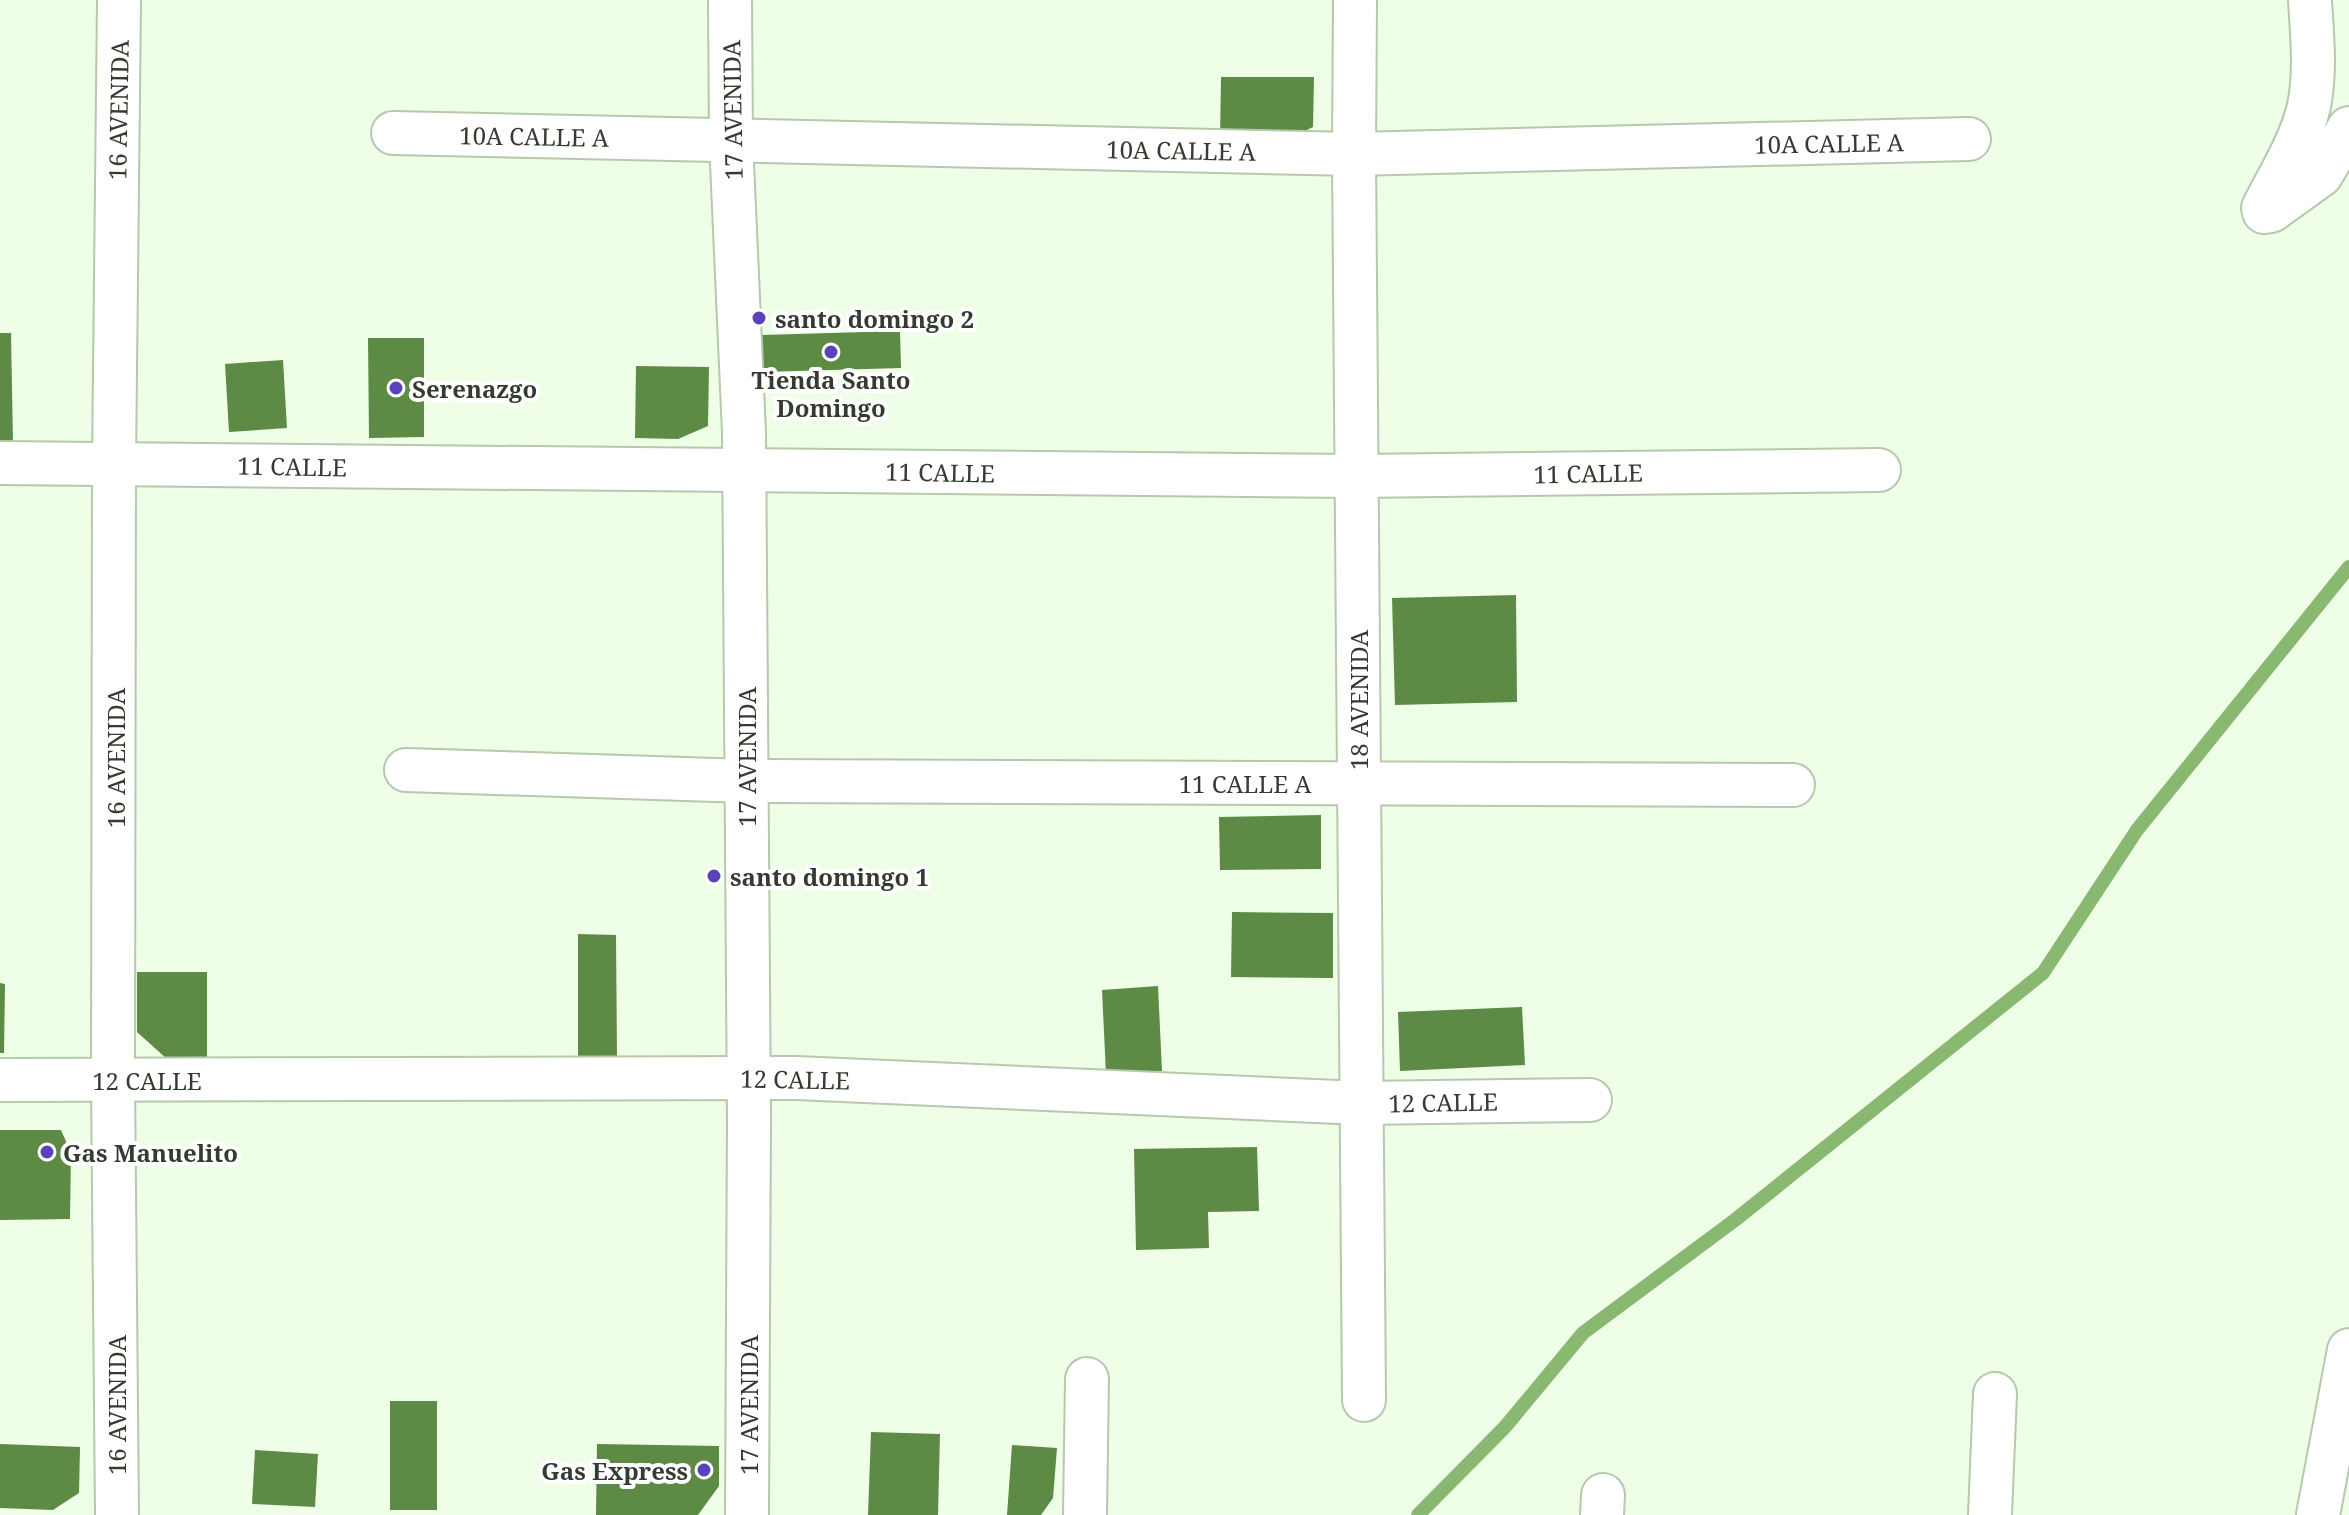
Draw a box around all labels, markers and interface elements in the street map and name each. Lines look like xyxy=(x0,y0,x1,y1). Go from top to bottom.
street label: 16 AVENIDA xyxy=(100,40,136,180)
street label: 17 AVENIDA xyxy=(714,40,750,180)
street label: 10A CALLE A xyxy=(459,118,609,154)
street label: 10A CALLE A xyxy=(1754,125,1904,161)
street label: 10A CALLE A xyxy=(1106,132,1256,168)
place label: santo domingo 2 xyxy=(775,302,974,335)
marker: santo domingo 2 xyxy=(750,309,768,327)
marker: Tienda Santo Domingo xyxy=(822,343,840,361)
place label: Tienda Santo Domingo xyxy=(752,363,910,424)
place label: Serenazgo xyxy=(412,372,537,405)
marker: Serenazgo xyxy=(387,379,405,397)
street label: 11 CALLE xyxy=(237,449,347,483)
street label: 11 CALLE xyxy=(885,455,995,489)
street label: 11 CALLE xyxy=(1533,456,1643,490)
street label: 18 AVENIDA xyxy=(1342,630,1375,770)
street label: 17 AVENIDA xyxy=(730,687,763,827)
street label: 16 AVENIDA xyxy=(99,688,132,828)
street label: 11 CALLE A xyxy=(1179,767,1311,800)
place label: santo domingo 1 xyxy=(730,860,929,893)
marker: santo domingo 1 xyxy=(705,867,723,885)
street label: 12 CALLE xyxy=(740,1062,850,1096)
street label: 12 CALLE xyxy=(92,1064,202,1097)
street label: 12 CALLE xyxy=(1388,1085,1498,1119)
place label: Gas Manuelito xyxy=(63,1136,238,1169)
marker: Gas Manuelito xyxy=(38,1143,56,1161)
street label: 16 AVENIDA xyxy=(100,1335,133,1475)
street label: 17 AVENIDA xyxy=(732,1335,765,1475)
place label: Gas Express xyxy=(541,1454,688,1487)
marker: Gas Express xyxy=(695,1461,713,1479)

